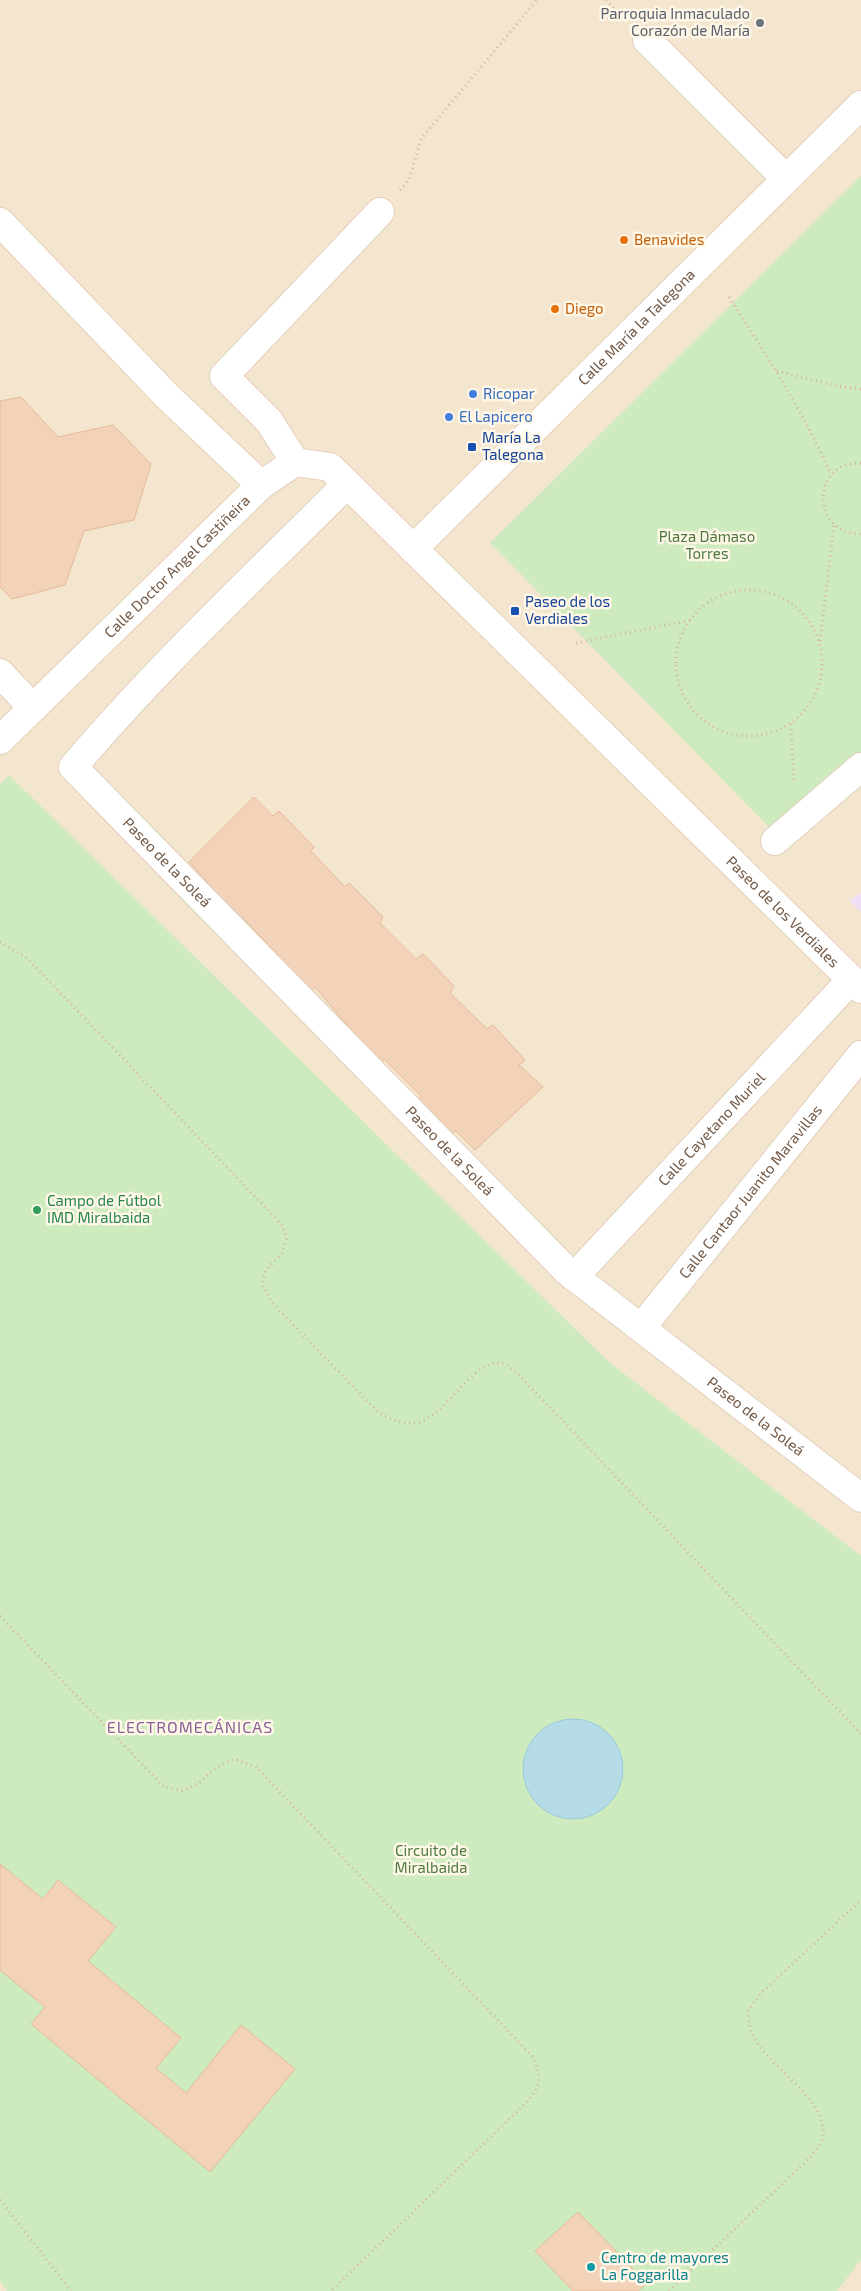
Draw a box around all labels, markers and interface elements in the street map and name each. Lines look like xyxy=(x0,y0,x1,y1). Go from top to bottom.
place label: Parroquia Inmaculado Corazón de María xyxy=(601,4,750,39)
marker: Parroquia Inmaculado Corazón de María xyxy=(754,17,766,29)
place label: Benavides xyxy=(634,230,704,248)
marker: Benavides xyxy=(618,234,630,246)
street label: Calle María la Talegona xyxy=(574,265,698,388)
place label: Diego xyxy=(565,299,604,317)
marker: Diego xyxy=(549,303,561,315)
place label: Ricopar xyxy=(483,384,535,402)
marker: Ricopar xyxy=(467,388,479,400)
place label: El Lapicero xyxy=(459,407,533,425)
marker: El Lapicero xyxy=(443,411,455,423)
place label: María La Talegona xyxy=(482,428,544,463)
marker: María La Talegona xyxy=(466,441,478,453)
street label: Calle Doctor Angel Castiñeira xyxy=(100,491,253,641)
park label: Plaza Dámaso Torres xyxy=(659,527,755,562)
place label: Paseo de los Verdiales xyxy=(525,592,610,627)
marker: Paseo de los Verdiales xyxy=(509,605,521,617)
street label: Paseo de la Soleá xyxy=(120,813,215,911)
street label: Paseo de los Verdiales xyxy=(723,852,844,971)
street label: Calle Cayetano Muriel xyxy=(654,1068,769,1189)
street label: Calle Cantaor Juanito Maravillas xyxy=(675,1101,825,1282)
street label: Paseo de la Soleá xyxy=(402,1102,498,1199)
place label: Campo de Fútbol IMD Miralbaida xyxy=(47,1191,162,1226)
marker: Campo de Fútbol IMD Miralbaida xyxy=(31,1204,43,1216)
street label: Paseo de la Soleá xyxy=(704,1372,809,1459)
district label: ELECTROMECÁNICAS xyxy=(107,1717,273,1736)
park label: Circuito de Miralbaida xyxy=(395,1841,467,1876)
place label: Centro de mayores La Foggarilla xyxy=(601,2248,729,2283)
marker: Centro de mayores La Foggarilla xyxy=(585,2261,597,2273)

